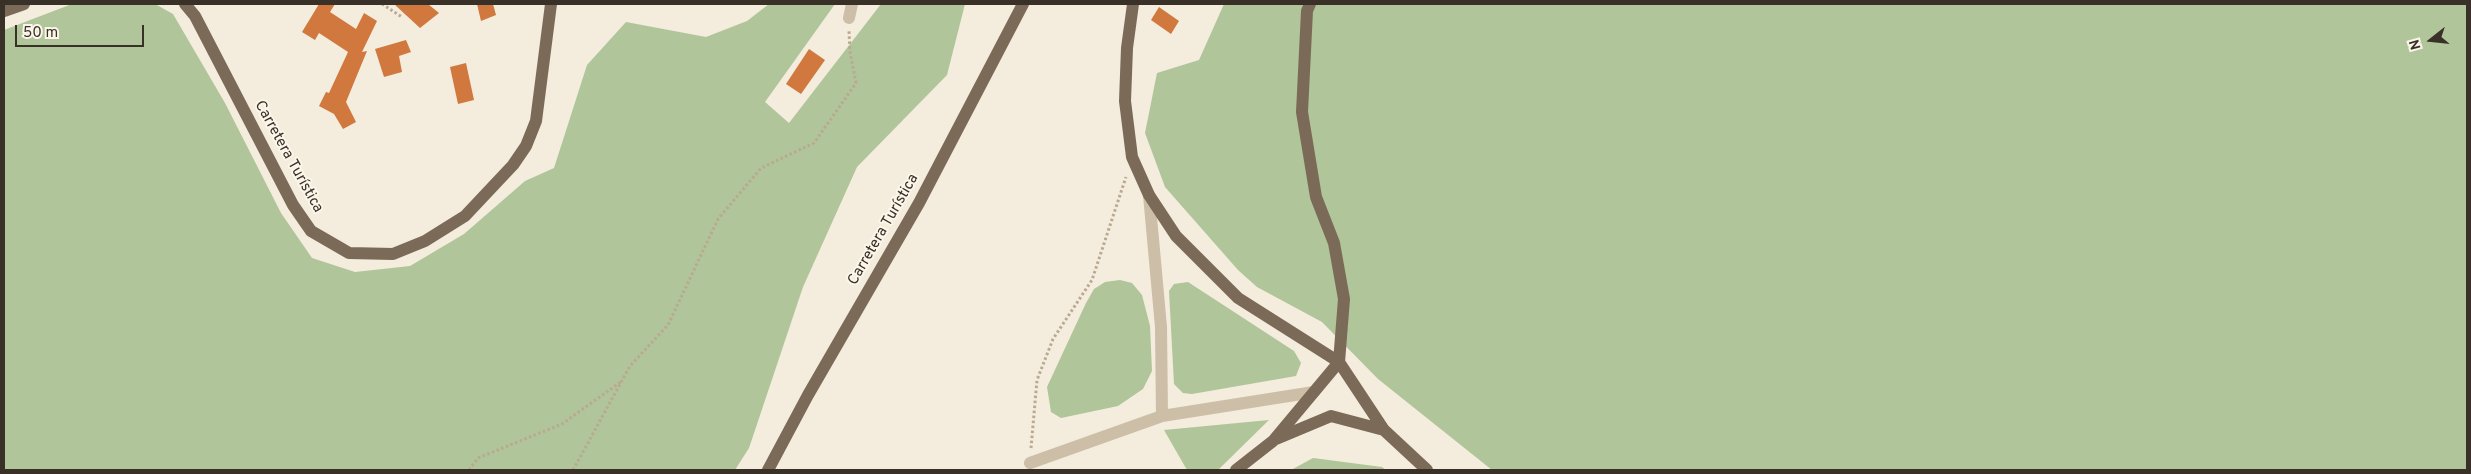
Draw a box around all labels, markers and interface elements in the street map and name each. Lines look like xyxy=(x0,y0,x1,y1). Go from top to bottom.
scale bar xyxy=(18,15,146,47)
north arrow xyxy=(2406,15,2456,65)
text: 50 m xyxy=(23,24,58,43)
text: N xyxy=(2407,37,2426,51)
street label: Carretera Turística xyxy=(250,98,326,216)
street label: Carretera Turística xyxy=(845,171,923,289)

